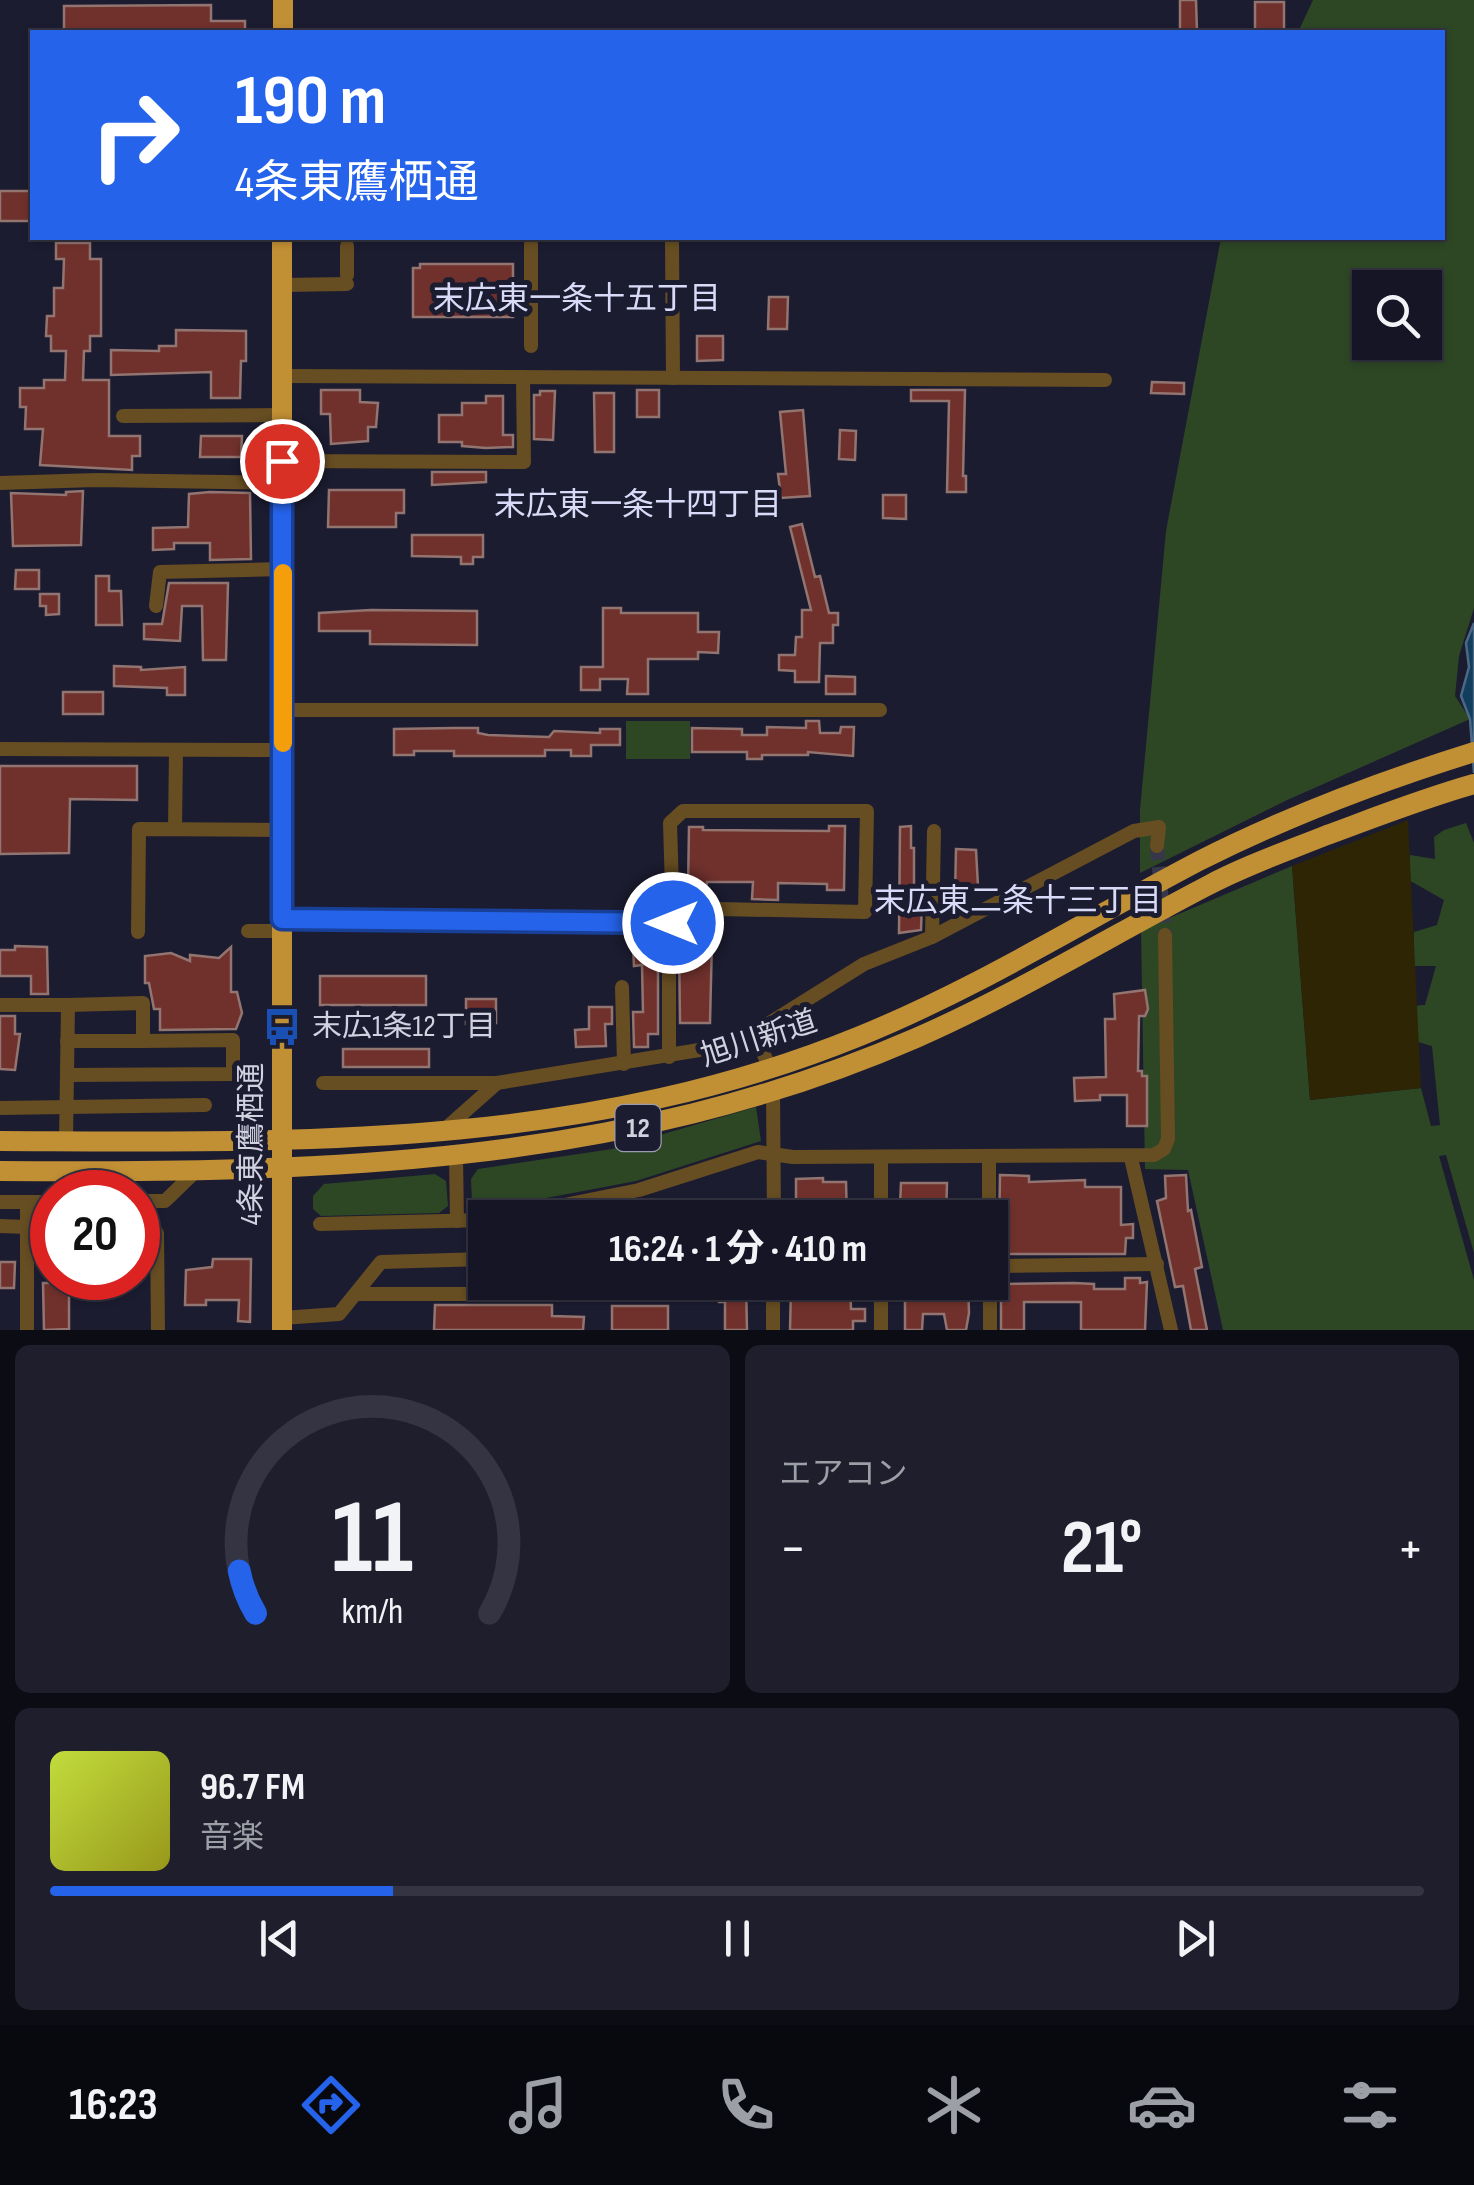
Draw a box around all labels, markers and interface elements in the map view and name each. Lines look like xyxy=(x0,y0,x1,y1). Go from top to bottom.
text: 190 m xyxy=(235,60,386,144)
icon: right xyxy=(70,70,200,200)
text: 4条東鷹栖通 xyxy=(235,156,479,211)
map controls xyxy=(1352,270,1442,360)
button: search xyxy=(1352,270,1442,360)
district label: 末広東一条十五丁目 xyxy=(433,280,721,319)
pin xyxy=(240,419,325,504)
icon: arrive xyxy=(255,434,310,489)
district label: 末広東一条十四丁目 xyxy=(494,486,782,525)
position arrow xyxy=(621,871,725,975)
district label: 末広東二条十三丁目 xyxy=(874,882,1162,921)
street label: 旭川新道 xyxy=(696,1003,822,1075)
bus stop icon: 末広1条12丁目 xyxy=(261,1006,303,1048)
place label: 末広1条12丁目 xyxy=(312,1009,496,1045)
street label: 4条東鷹栖通 xyxy=(234,1063,270,1225)
road number: 12 xyxy=(616,1105,660,1151)
speed limit sign: 20 xyxy=(30,1170,160,1300)
text: 16:24 · 1 分 · 410 m xyxy=(609,1227,867,1272)
text: エアコン xyxy=(780,1455,908,1494)
text: 11 xyxy=(331,1477,413,1602)
text: 21° xyxy=(1061,1504,1142,1595)
text: − xyxy=(780,1516,806,1583)
text: + xyxy=(1397,1516,1424,1583)
text: km/h xyxy=(341,1591,403,1634)
text: 96.7 FM xyxy=(200,1765,305,1810)
text: 音楽 xyxy=(200,1818,264,1857)
icon: previous xyxy=(252,1911,307,1966)
icon: pause xyxy=(710,1911,765,1966)
icon: next xyxy=(1168,1911,1223,1966)
icon: directions xyxy=(296,2070,366,2140)
icon: music xyxy=(503,2070,573,2140)
icon: phone xyxy=(711,2070,781,2140)
icon: climate xyxy=(919,2070,989,2140)
icon: car xyxy=(1127,2070,1197,2140)
icon: filters xyxy=(1335,2070,1405,2140)
text: 16:23 xyxy=(69,2078,158,2133)

